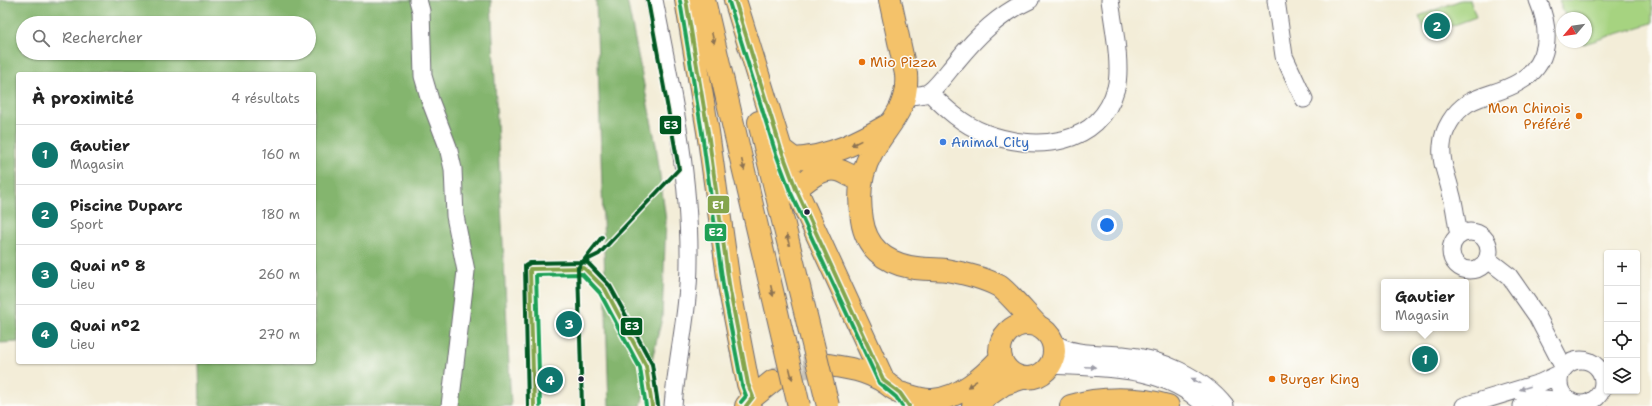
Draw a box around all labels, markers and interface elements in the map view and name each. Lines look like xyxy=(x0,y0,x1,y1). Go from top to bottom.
pin: 2 xyxy=(1424,11,1450,41)
north arrow xyxy=(1556,12,1592,48)
search box xyxy=(16,16,316,60)
icon: search xyxy=(30,27,52,49)
text: Rechercher xyxy=(62,28,143,48)
one-way arrow xyxy=(711,32,717,44)
place label: Mio Pizza xyxy=(870,53,937,71)
marker: Mio Pizza xyxy=(857,57,867,67)
text: À proximité xyxy=(32,87,134,109)
text: 4 résultats xyxy=(231,90,300,107)
place label: Mon Chinois Préféré xyxy=(1488,99,1571,133)
marker: Mon Chinois Préféré xyxy=(1574,111,1584,121)
line badge: E3 xyxy=(659,115,682,135)
text: E3 xyxy=(664,118,679,133)
place label: Animal City xyxy=(951,133,1029,151)
text: Gautier xyxy=(70,136,130,156)
marker: Animal City xyxy=(938,137,948,147)
one-way arrow xyxy=(850,140,861,146)
text: 1 xyxy=(42,146,48,163)
text: 160 m xyxy=(262,146,300,163)
text: Magasin xyxy=(70,156,124,173)
one-way arrow xyxy=(740,158,746,171)
line badge: E1 xyxy=(707,195,730,214)
text: Piscine Duparc xyxy=(70,196,183,216)
text: E1 xyxy=(712,198,724,213)
text: 2 xyxy=(40,206,50,223)
text: 180 m xyxy=(261,206,300,223)
unlabelled marker xyxy=(802,207,812,217)
your location xyxy=(1097,215,1117,235)
text: Sport xyxy=(70,216,103,233)
line badge: E2 xyxy=(704,223,727,242)
text: E2 xyxy=(709,225,724,240)
one-way arrow xyxy=(784,234,790,246)
map controls xyxy=(1604,250,1640,394)
button: + xyxy=(1604,250,1640,286)
text: Quai n° 8 xyxy=(70,256,146,276)
text: 3 xyxy=(40,266,50,283)
text: 260 m xyxy=(258,266,300,283)
text: Lieu xyxy=(70,276,95,293)
popup xyxy=(1381,279,1469,331)
one-way arrow xyxy=(769,285,775,297)
button: − xyxy=(1604,286,1640,322)
text: Gautier xyxy=(1395,287,1455,307)
text: Magasin xyxy=(1395,307,1449,324)
pin: 3 xyxy=(556,309,582,339)
text: Quai n°2 xyxy=(70,316,140,336)
line badge: E3 xyxy=(620,317,643,336)
text: E3 xyxy=(625,319,640,334)
button: locate xyxy=(1604,322,1640,358)
text: 4 xyxy=(40,326,50,343)
text: 270 m xyxy=(258,326,300,343)
text: Lieu xyxy=(70,336,95,353)
pin: 1 xyxy=(1412,344,1438,374)
button: layers xyxy=(1604,358,1640,394)
one-way arrow xyxy=(1084,364,1097,370)
pin: 4 xyxy=(537,365,563,395)
one-way arrow xyxy=(789,368,795,380)
place label: Burger King xyxy=(1280,370,1359,388)
unlabelled marker xyxy=(576,374,586,384)
marker: Burger King xyxy=(1267,374,1277,384)
one-way arrow xyxy=(1190,377,1201,384)
one-way arrow xyxy=(966,380,977,388)
one-way arrow xyxy=(1519,385,1531,391)

